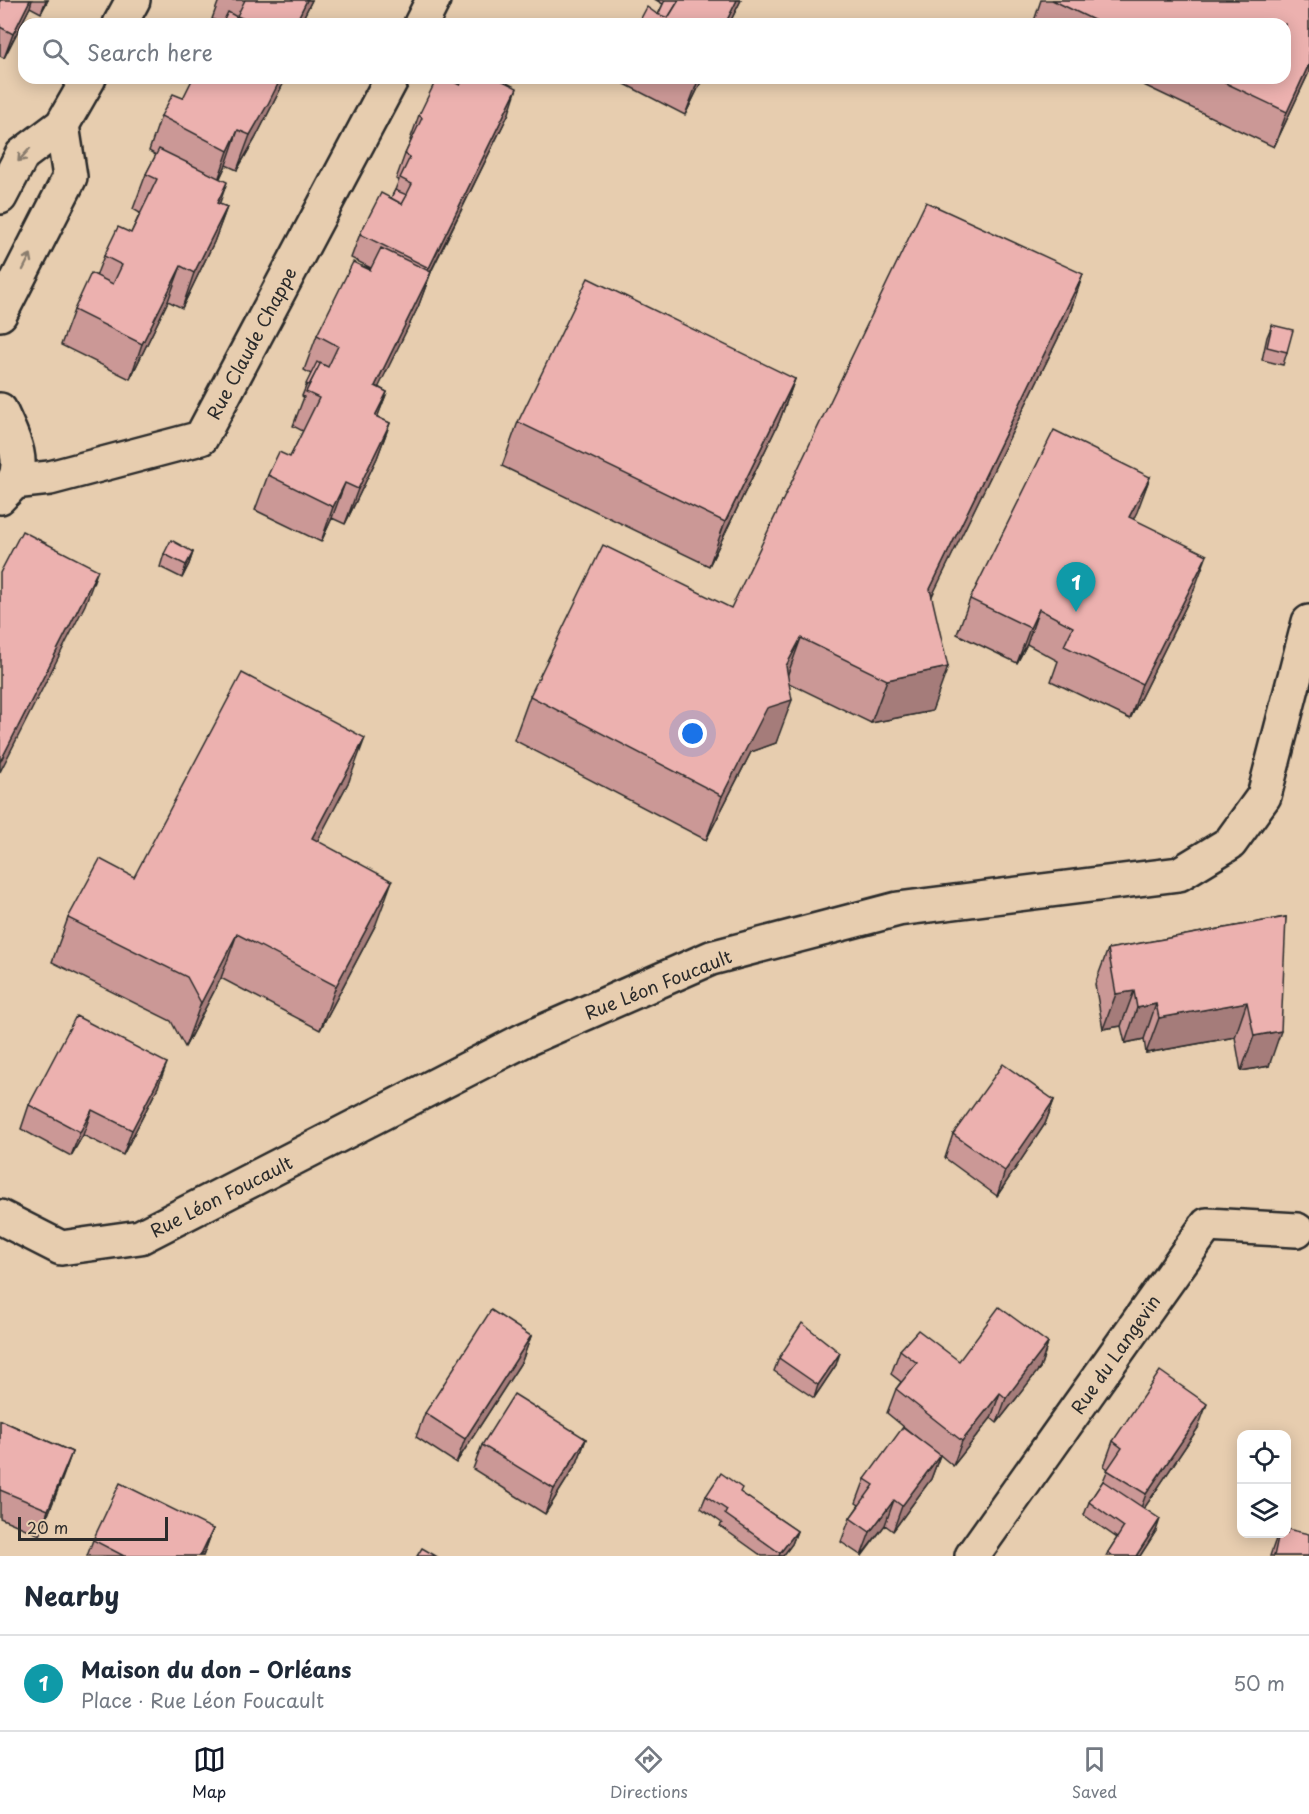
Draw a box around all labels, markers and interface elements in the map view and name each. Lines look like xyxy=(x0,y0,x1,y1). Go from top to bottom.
search box xyxy=(18,18,1291,84)
icon: search xyxy=(39,35,72,68)
text: Search here xyxy=(87,35,213,68)
one-way arrow xyxy=(17,148,31,163)
one-way arrow xyxy=(21,253,33,271)
street label: Rue Claude Chappe xyxy=(199,262,303,424)
pin: 1 xyxy=(1056,562,1096,612)
your location xyxy=(678,719,707,748)
street label: Rue Léon Foucault xyxy=(580,942,736,1026)
street label: Rue Léon Foucault xyxy=(145,1148,297,1244)
street label: Rue du Langevin xyxy=(1064,1289,1166,1419)
map controls xyxy=(1237,1430,1291,1538)
button: locate xyxy=(1237,1430,1291,1484)
button: layers xyxy=(1237,1484,1291,1538)
scale bar xyxy=(18,1514,168,1542)
text: 20 m xyxy=(27,1515,68,1539)
text: Nearby xyxy=(24,1576,119,1615)
text: Maison du don – Orléans xyxy=(81,1652,351,1685)
text: 1 xyxy=(39,1668,48,1698)
text: 50 m xyxy=(1233,1668,1285,1698)
text: Place · Rue Léon Foucault xyxy=(81,1685,324,1715)
tab: Map xyxy=(192,1743,226,1803)
tab: Directions xyxy=(610,1743,688,1803)
tab: Saved xyxy=(1072,1743,1117,1803)

